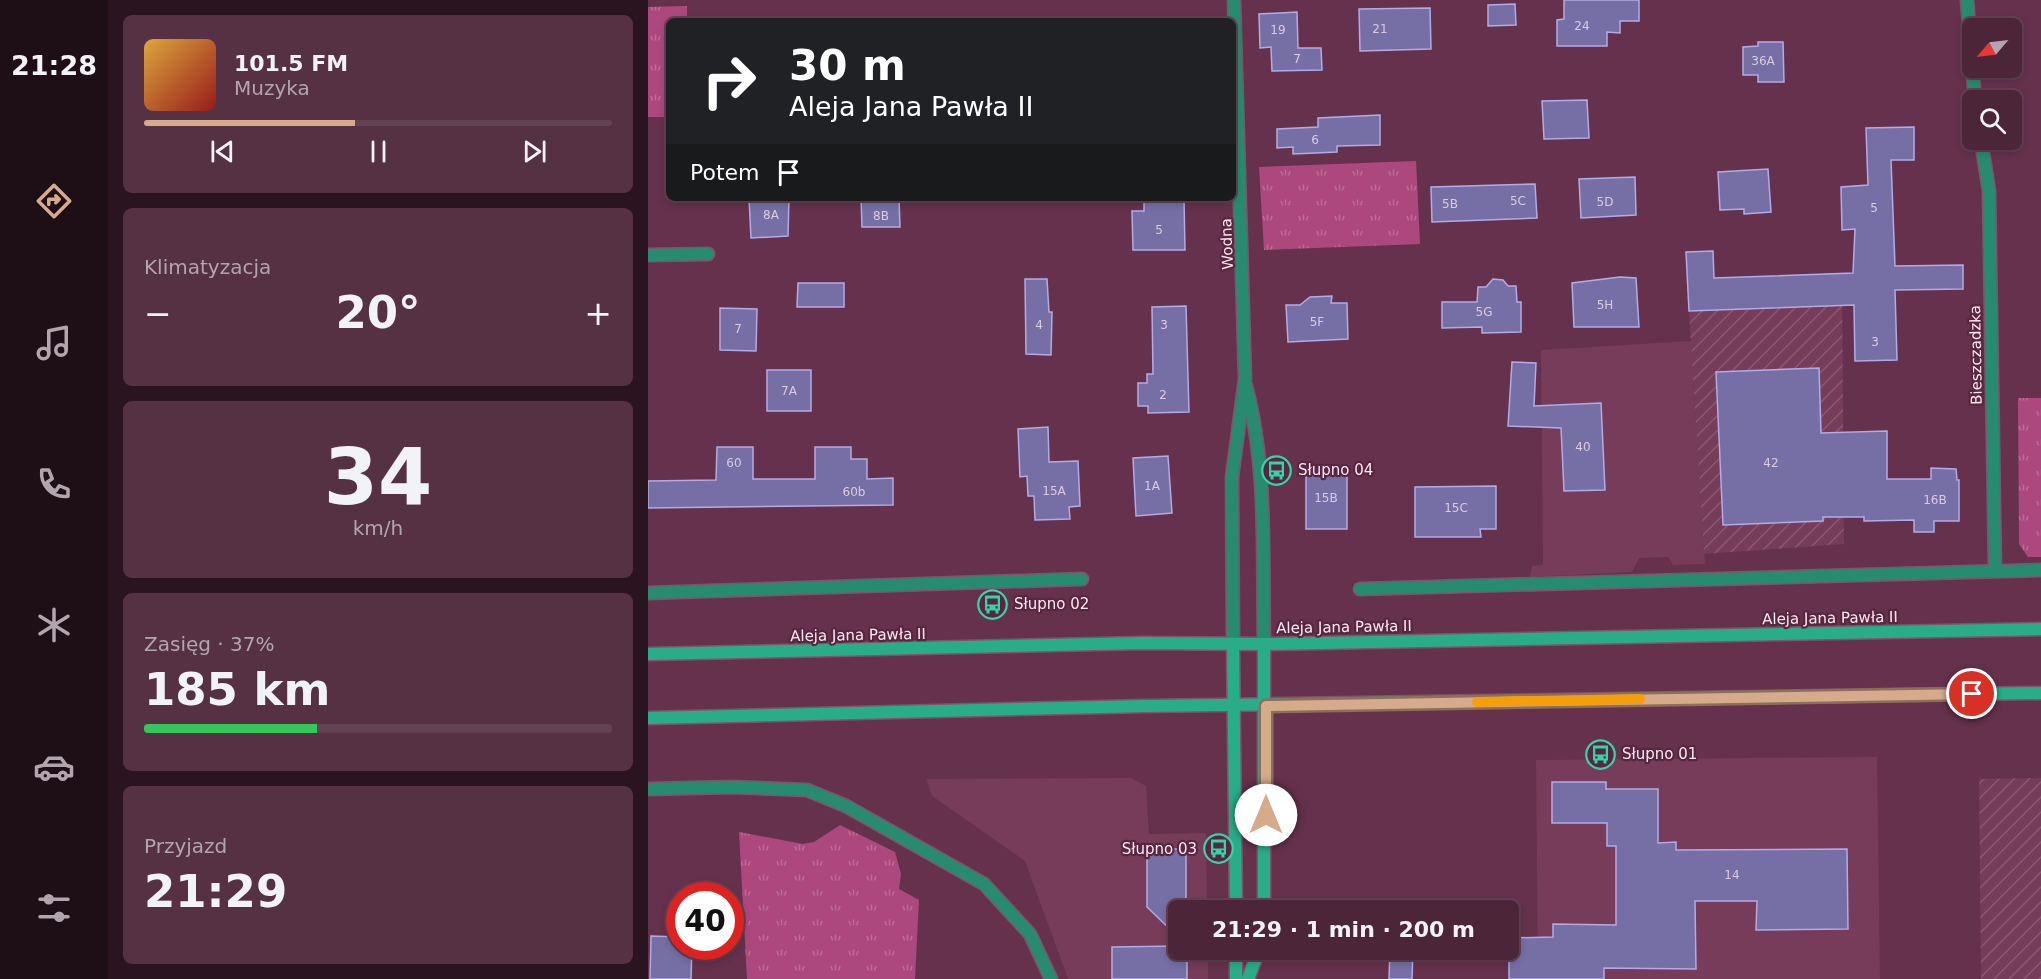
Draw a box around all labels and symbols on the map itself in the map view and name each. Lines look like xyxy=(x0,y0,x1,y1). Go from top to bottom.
north arrow xyxy=(1962,18,2022,78)
house number: 24 xyxy=(1574,19,1590,33)
house number: 21 xyxy=(1372,22,1388,36)
house number: 19 xyxy=(1270,23,1286,37)
house number: 7 xyxy=(1293,52,1301,66)
house number: 36A xyxy=(1751,54,1776,68)
house number: 6 xyxy=(1311,133,1319,147)
house number: 5C xyxy=(1510,194,1526,208)
house number: 5D xyxy=(1597,195,1613,209)
house number: 5B xyxy=(1442,197,1458,211)
house number: 5 xyxy=(1870,201,1878,215)
house number: 8A xyxy=(763,208,780,222)
house number: 8B xyxy=(873,209,889,223)
street label: Wodna xyxy=(1217,218,1237,270)
house number: 5 xyxy=(1155,223,1163,237)
house number: 5H xyxy=(1597,298,1613,312)
house number: 5G xyxy=(1476,305,1492,319)
street label: Bieszczadzka xyxy=(1966,305,1986,405)
house number: 5F xyxy=(1310,315,1324,329)
house number: 4 xyxy=(1035,318,1043,332)
house number: 3 xyxy=(1160,318,1168,332)
house number: 7 xyxy=(734,322,742,336)
house number: 3 xyxy=(1871,335,1879,349)
house number: 7A xyxy=(781,384,798,398)
house number: 2 xyxy=(1159,388,1167,402)
house number: 40 xyxy=(1575,440,1591,454)
bus stop icon: Słupno 04 xyxy=(1261,454,1293,486)
house number: 60 xyxy=(726,456,742,470)
house number: 42 xyxy=(1763,456,1779,470)
place label: Słupno 04 xyxy=(1298,461,1373,479)
house number: 1A xyxy=(1144,479,1161,493)
house number: 15A xyxy=(1042,484,1067,498)
house number: 60b xyxy=(843,485,865,499)
house number: 15B xyxy=(1314,491,1338,505)
house number: 16B xyxy=(1923,493,1947,507)
house number: 15C xyxy=(1444,501,1468,515)
bus stop icon: Słupno 02 xyxy=(977,588,1009,620)
place label: Słupno 02 xyxy=(1014,595,1089,613)
street label: Aleja Jana Pawła II xyxy=(1762,608,1898,628)
street label: Aleja Jana Pawła II xyxy=(1276,617,1412,637)
street label: Aleja Jana Pawła II xyxy=(790,625,926,645)
pin xyxy=(1946,668,1997,719)
bus stop icon: Słupno 01 xyxy=(1585,738,1617,770)
place label: Słupno 01 xyxy=(1622,745,1697,763)
position arrow xyxy=(1234,783,1298,847)
bus stop icon: Słupno 03 xyxy=(1202,833,1234,865)
place label: Słupno 03 xyxy=(1122,840,1197,858)
house number: 14 xyxy=(1724,868,1740,882)
speed limit sign: 40 xyxy=(666,882,744,960)

